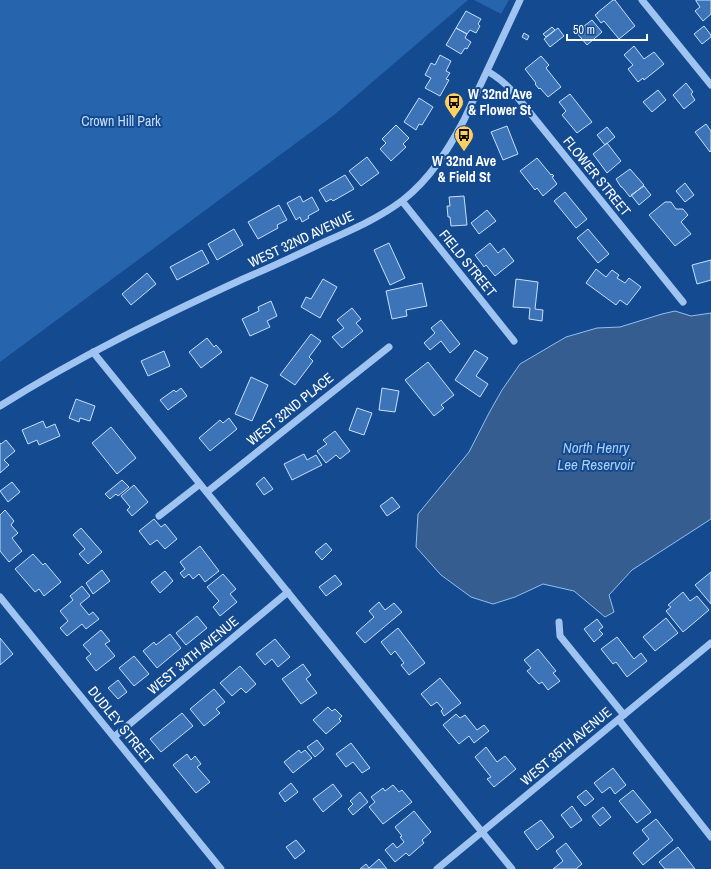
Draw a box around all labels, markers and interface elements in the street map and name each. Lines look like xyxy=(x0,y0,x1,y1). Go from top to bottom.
scale bar xyxy=(567,16,647,42)
text: 50 m xyxy=(573,22,595,38)
place label: W 32nd Ave & Flower St xyxy=(468,85,532,119)
bus stop icon: W 32nd Ave & Flower St xyxy=(443,91,465,119)
park label: Crown Hill Park xyxy=(81,112,161,130)
bus stop icon: W 32nd Ave & Field St xyxy=(453,124,475,152)
street label: FLOWER STREET xyxy=(559,132,635,220)
place label: W 32nd Ave & Field St xyxy=(432,152,496,186)
street label: WEST 32ND AVENUE xyxy=(245,207,357,271)
street label: FIELD STREET xyxy=(436,226,500,300)
street label: WEST 32ND PLACE xyxy=(243,369,337,449)
water label: North Henry Lee Reservoir xyxy=(557,437,636,475)
street label: WEST 34TH AVENUE xyxy=(144,612,242,698)
street label: DUDLEY STREET xyxy=(84,682,158,768)
street label: WEST 35TH AVENUE xyxy=(517,703,615,789)

